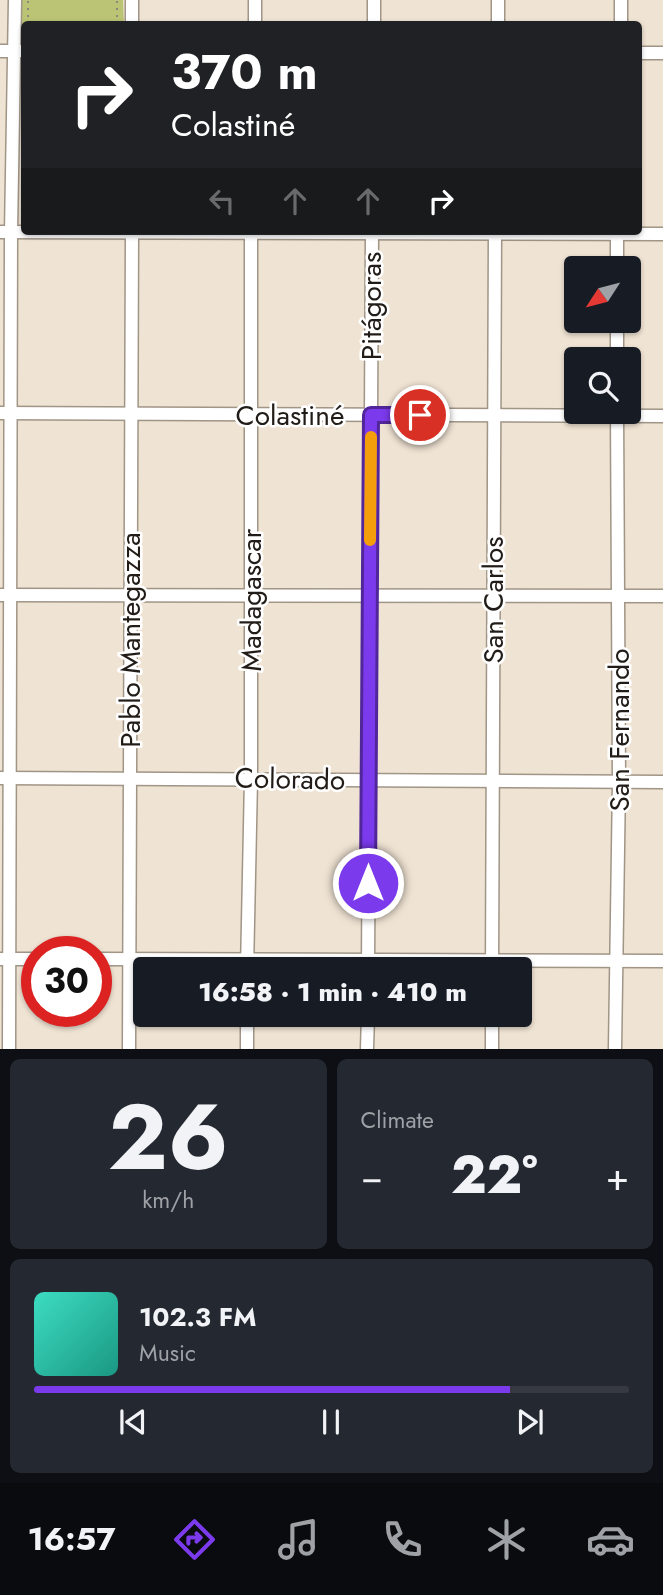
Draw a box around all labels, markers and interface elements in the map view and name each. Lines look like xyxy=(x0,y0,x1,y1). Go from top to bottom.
text: 370 m xyxy=(171,37,318,107)
icon: right xyxy=(56,49,147,140)
text: Colastiné xyxy=(171,102,295,148)
icon: left xyxy=(203,182,241,220)
icon: ahead xyxy=(276,182,314,220)
icon: ahead xyxy=(349,182,387,220)
icon: right xyxy=(422,182,460,220)
street label: Pitágoras xyxy=(351,252,392,360)
north arrow xyxy=(564,256,640,332)
map controls xyxy=(564,256,641,424)
button: search xyxy=(564,347,641,424)
pin xyxy=(390,385,450,445)
street label: Colastiné xyxy=(236,395,344,436)
icon: arrive xyxy=(401,396,439,434)
street label: Madagascar xyxy=(231,528,272,671)
street label: Pablo Mantegazza xyxy=(110,532,151,748)
street label: San Carlos xyxy=(473,536,514,664)
street label: San Fernando xyxy=(599,648,640,812)
street label: Colorado xyxy=(234,758,346,800)
position arrow xyxy=(331,846,405,920)
speed limit sign: 30 xyxy=(21,936,112,1027)
text: 16:58 · 1 min · 410 m xyxy=(198,973,467,1011)
text: 26 xyxy=(108,1072,229,1203)
text: Climate xyxy=(361,1103,434,1137)
text: 22° xyxy=(451,1137,538,1213)
text: − xyxy=(361,1149,383,1204)
text: + xyxy=(606,1149,629,1204)
text: km/h xyxy=(142,1183,194,1217)
text: 102.3 FM xyxy=(139,1298,256,1336)
text: Music xyxy=(139,1336,196,1370)
icon: previous xyxy=(114,1403,152,1441)
icon: pause xyxy=(312,1403,350,1441)
icon: next xyxy=(511,1403,549,1441)
icon: directions xyxy=(170,1515,219,1564)
icon: music xyxy=(274,1515,323,1564)
icon: phone xyxy=(378,1515,427,1564)
icon: climate xyxy=(482,1515,531,1564)
icon: car xyxy=(586,1515,635,1564)
text: 16:57 xyxy=(28,1516,115,1562)

